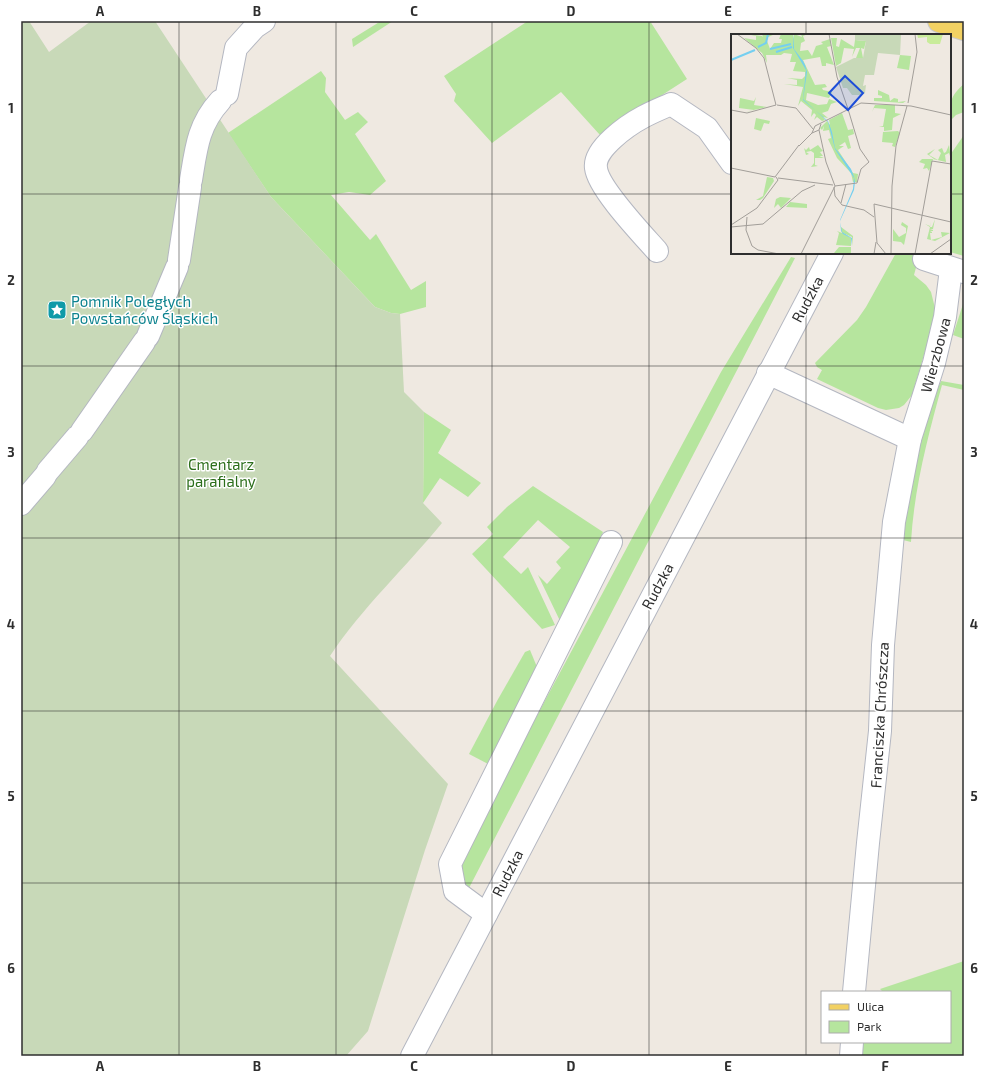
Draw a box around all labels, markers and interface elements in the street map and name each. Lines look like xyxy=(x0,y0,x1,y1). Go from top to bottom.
text: A xyxy=(96,3,105,19)
text: B xyxy=(253,3,261,19)
text: C xyxy=(410,3,418,19)
text: D xyxy=(567,3,576,19)
text: E xyxy=(724,3,732,19)
text: F xyxy=(881,3,889,19)
inset map xyxy=(731,34,951,254)
text: 1 xyxy=(8,100,14,116)
text: 1 xyxy=(971,100,977,116)
text: 2 xyxy=(7,272,15,288)
text: 2 xyxy=(970,272,978,288)
street label: Rudzka xyxy=(787,273,827,325)
place label: Pomnik Poległych Powstańców Śląskich xyxy=(71,292,218,327)
place icon: Pomnik Poległych Powstańców Śląskich xyxy=(46,299,68,321)
street label: Wierzbowa xyxy=(916,315,954,395)
text: 3 xyxy=(7,444,15,460)
text: 3 xyxy=(970,444,978,460)
park label: Cmentarz parafialny xyxy=(186,455,256,490)
street label: Rudzka xyxy=(637,560,677,612)
text: 4 xyxy=(7,616,15,632)
text: 4 xyxy=(970,616,978,632)
street label: Franciszka Chrószcza xyxy=(866,641,892,789)
text: 5 xyxy=(7,788,15,804)
text: 5 xyxy=(970,788,978,804)
street label: Rudzka xyxy=(488,847,526,899)
text: 6 xyxy=(7,960,15,976)
text: 6 xyxy=(970,960,978,976)
legend xyxy=(821,991,951,1043)
text: Ulica xyxy=(857,999,884,1013)
text: Park xyxy=(857,1019,882,1033)
text: A xyxy=(96,1058,105,1074)
text: B xyxy=(253,1058,261,1074)
text: C xyxy=(410,1058,418,1074)
text: D xyxy=(567,1058,576,1074)
text: E xyxy=(724,1058,732,1074)
text: F xyxy=(881,1058,889,1074)

